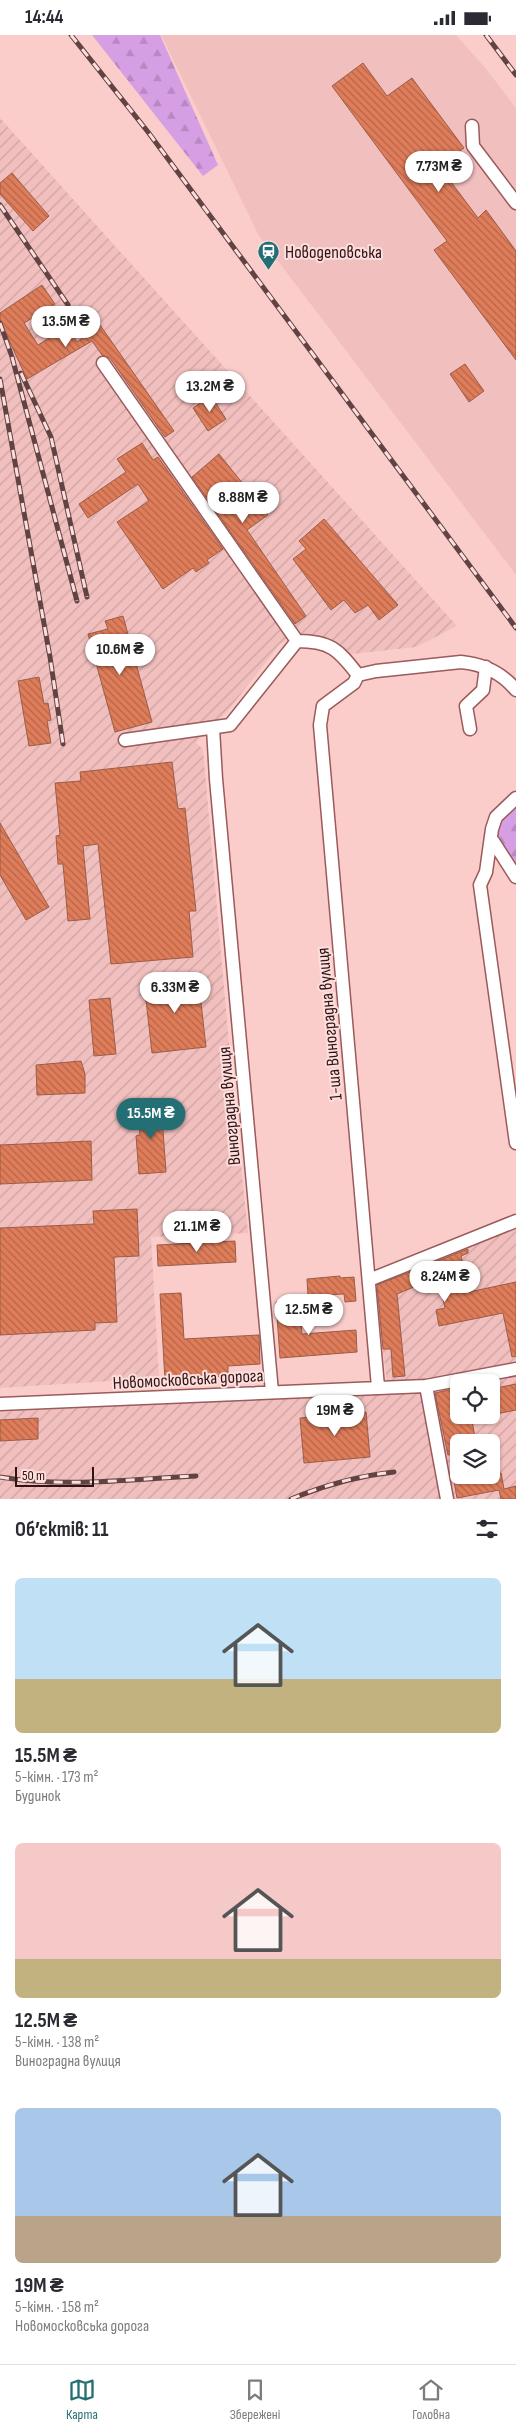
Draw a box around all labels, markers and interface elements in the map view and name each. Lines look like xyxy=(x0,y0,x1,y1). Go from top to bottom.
text: 14:44 xyxy=(25,6,63,29)
pin: 7.73M ₴ xyxy=(393,151,485,193)
text: 7.73M ₴ xyxy=(416,157,462,176)
station icon: Новодеповська xyxy=(257,240,281,271)
place label: Новодеповська xyxy=(285,242,382,263)
pin: 13.5M ₴ xyxy=(20,305,112,348)
text: 13.5M ₴ xyxy=(42,312,90,331)
pin: 13.2M ₴ xyxy=(164,371,256,413)
text: 13.2M ₴ xyxy=(186,377,234,396)
pin: 8.88M ₴ xyxy=(197,481,289,524)
text: 8.88M ₴ xyxy=(218,488,268,507)
pin: 10.6M ₴ xyxy=(74,633,166,676)
text: 10.6M ₴ xyxy=(96,640,144,659)
street label: 1-ша Виноградна вулиця xyxy=(312,947,347,1101)
pin: 6.33M ₴ xyxy=(129,971,221,1014)
text: 6.33M ₴ xyxy=(151,978,199,997)
street label: Виноградна вулиця xyxy=(214,1046,245,1166)
pin: 15.5M ₴ xyxy=(105,1097,197,1140)
text: 15.5M ₴ xyxy=(127,1104,175,1123)
pin: 21.1M ₴ xyxy=(151,1211,243,1253)
text: 21.1M ₴ xyxy=(173,1217,221,1236)
pin: 8.24M ₴ xyxy=(399,1261,491,1303)
text: 8.24M ₴ xyxy=(420,1267,470,1286)
pin: 12.5M ₴ xyxy=(263,1293,355,1336)
text: 12.5M ₴ xyxy=(285,1300,333,1319)
street label: Новомосковська дорога xyxy=(112,1365,264,1394)
map controls xyxy=(450,1374,500,1484)
button: locate xyxy=(450,1374,500,1424)
pin: 19M ₴ xyxy=(300,1395,370,1437)
text: 19M ₴ xyxy=(316,1401,354,1420)
button: layers xyxy=(450,1434,500,1484)
scale bar xyxy=(15,1464,94,1487)
text: 50 m xyxy=(22,1467,45,1484)
icon: filters xyxy=(473,1515,501,1543)
text: Об’єктів: 11 xyxy=(15,1517,108,1542)
icon: home xyxy=(213,1610,303,1700)
text: 15.5M ₴ xyxy=(15,1743,77,1768)
text: 5-кімн. · 173 m² xyxy=(15,1768,99,1787)
text: Будинок xyxy=(15,1787,61,1806)
icon: home xyxy=(213,1875,303,1965)
text: 12.5M ₴ xyxy=(15,2008,77,2033)
text: 5-кімн. · 138 m² xyxy=(15,2033,99,2052)
text: Виноградна вулиця xyxy=(15,2052,121,2071)
icon: home xyxy=(213,2140,303,2230)
text: 19M ₴ xyxy=(15,2273,64,2298)
text: 5-кімн. · 158 m² xyxy=(15,2298,99,2317)
text: Новомосковська дорога xyxy=(15,2317,149,2336)
tab: Карта xyxy=(66,2376,98,2423)
tab: Збережені xyxy=(230,2376,280,2423)
tab: Головна xyxy=(412,2376,450,2423)

